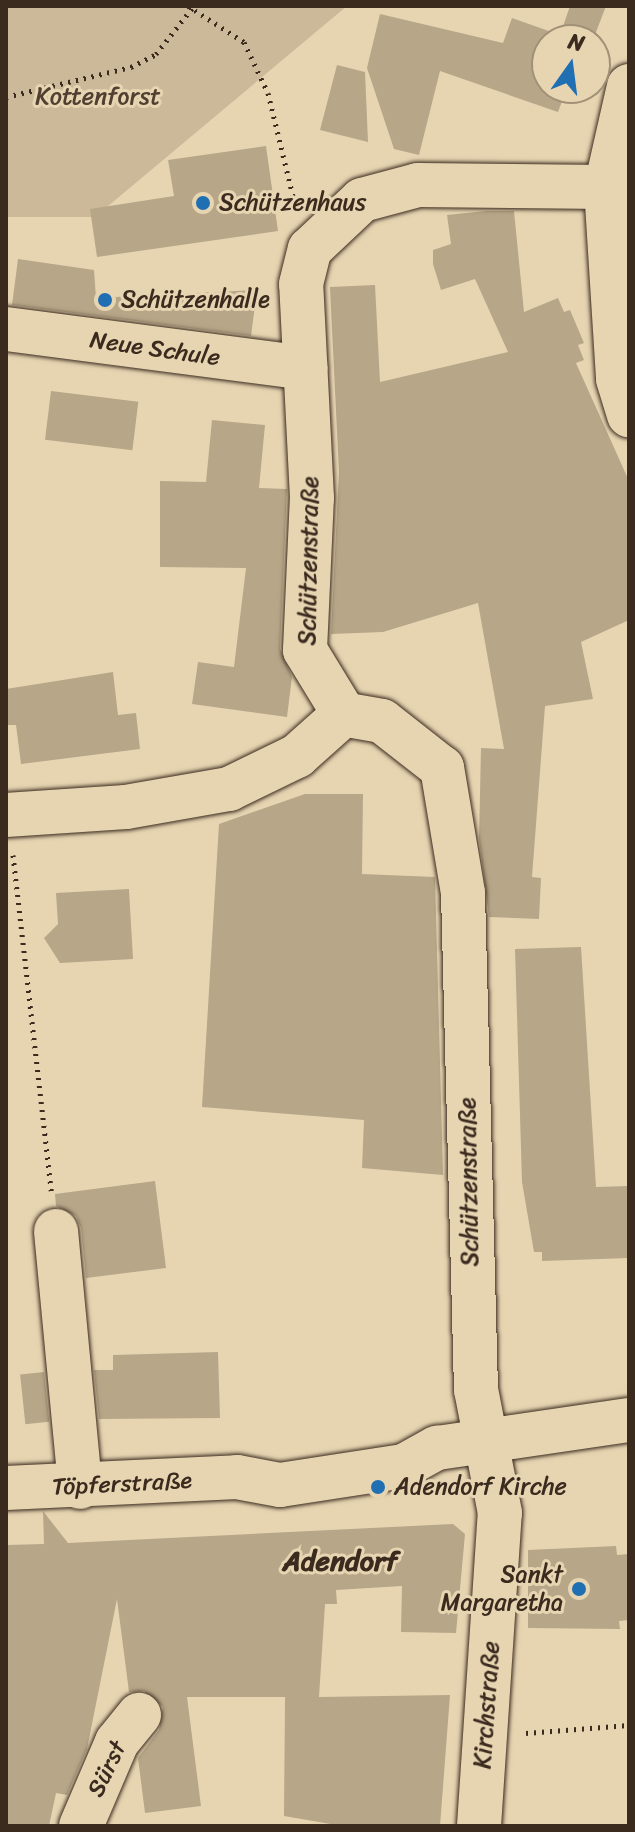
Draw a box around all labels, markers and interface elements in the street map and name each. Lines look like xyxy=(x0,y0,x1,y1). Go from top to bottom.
text: N xyxy=(564,21,589,63)
north arrow xyxy=(531,24,611,104)
park label: Kottenforst xyxy=(35,83,161,111)
place label: Schützenhaus xyxy=(219,189,366,217)
marker: Schützenhaus xyxy=(194,194,212,212)
place label: Schützenhalle xyxy=(121,286,270,314)
marker: Schützenhalle xyxy=(96,291,114,309)
street label: Neue Schule xyxy=(88,326,222,372)
street label: Schützenstraße xyxy=(293,476,325,646)
street label: Schützenstraße xyxy=(453,1097,485,1267)
street label: Töpferstraße xyxy=(51,1466,193,1502)
place label: Adendorf Kirche xyxy=(394,1473,567,1501)
marker: Adendorf Kirche xyxy=(369,1478,387,1496)
district label: Adendorf xyxy=(282,1544,398,1578)
place label: Sankt Margaretha xyxy=(441,1561,563,1617)
marker: Sankt Margaretha xyxy=(570,1580,588,1598)
street label: Kirchstraße xyxy=(468,1640,506,1770)
street label: Sürst xyxy=(81,1736,133,1802)

